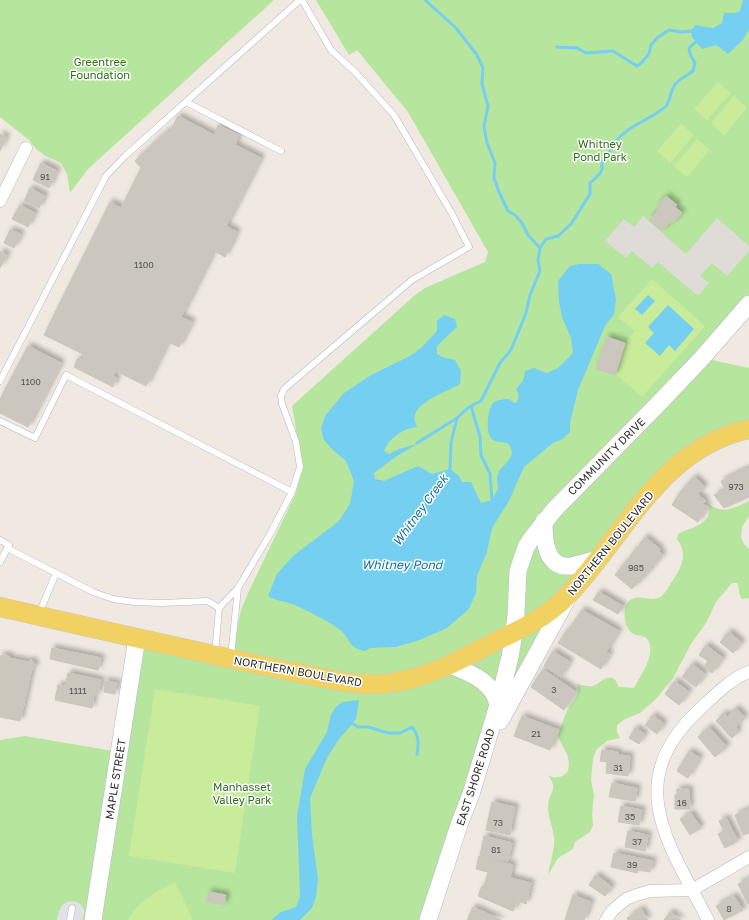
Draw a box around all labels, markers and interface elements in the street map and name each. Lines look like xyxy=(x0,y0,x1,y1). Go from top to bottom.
park label: Greentree Foundation xyxy=(70,55,130,81)
park label: Whitney Pond Park xyxy=(573,137,627,163)
house number: 91 xyxy=(40,171,51,182)
house number: 1100 xyxy=(134,259,154,270)
house number: 1100 xyxy=(21,376,41,387)
street label: COMMUNITY DRIVE xyxy=(565,414,648,497)
water label: Whitney Creek xyxy=(389,471,452,548)
house number: 973 xyxy=(728,481,744,492)
street label: NORTHERN BOULEVARD xyxy=(564,488,656,598)
water label: Whitney Pond xyxy=(362,557,444,572)
house number: 985 xyxy=(628,562,644,573)
street label: NORTHERN BOULEVARD xyxy=(233,653,363,689)
house number: 3 xyxy=(551,684,557,695)
house number: 1111 xyxy=(69,685,87,696)
street label: EAST SHORE ROAD xyxy=(453,726,497,827)
house number: 21 xyxy=(531,728,541,739)
street label: MAPLE STREET xyxy=(102,738,128,820)
house number: 31 xyxy=(613,762,623,773)
park label: Manhasset Valley Park xyxy=(213,780,271,806)
house number: 16 xyxy=(677,797,687,808)
house number: 35 xyxy=(625,811,635,822)
house number: 73 xyxy=(493,817,503,828)
house number: 37 xyxy=(632,836,642,847)
house number: 81 xyxy=(491,844,502,855)
house number: 39 xyxy=(627,859,637,870)
house number: 8 xyxy=(726,903,732,914)

